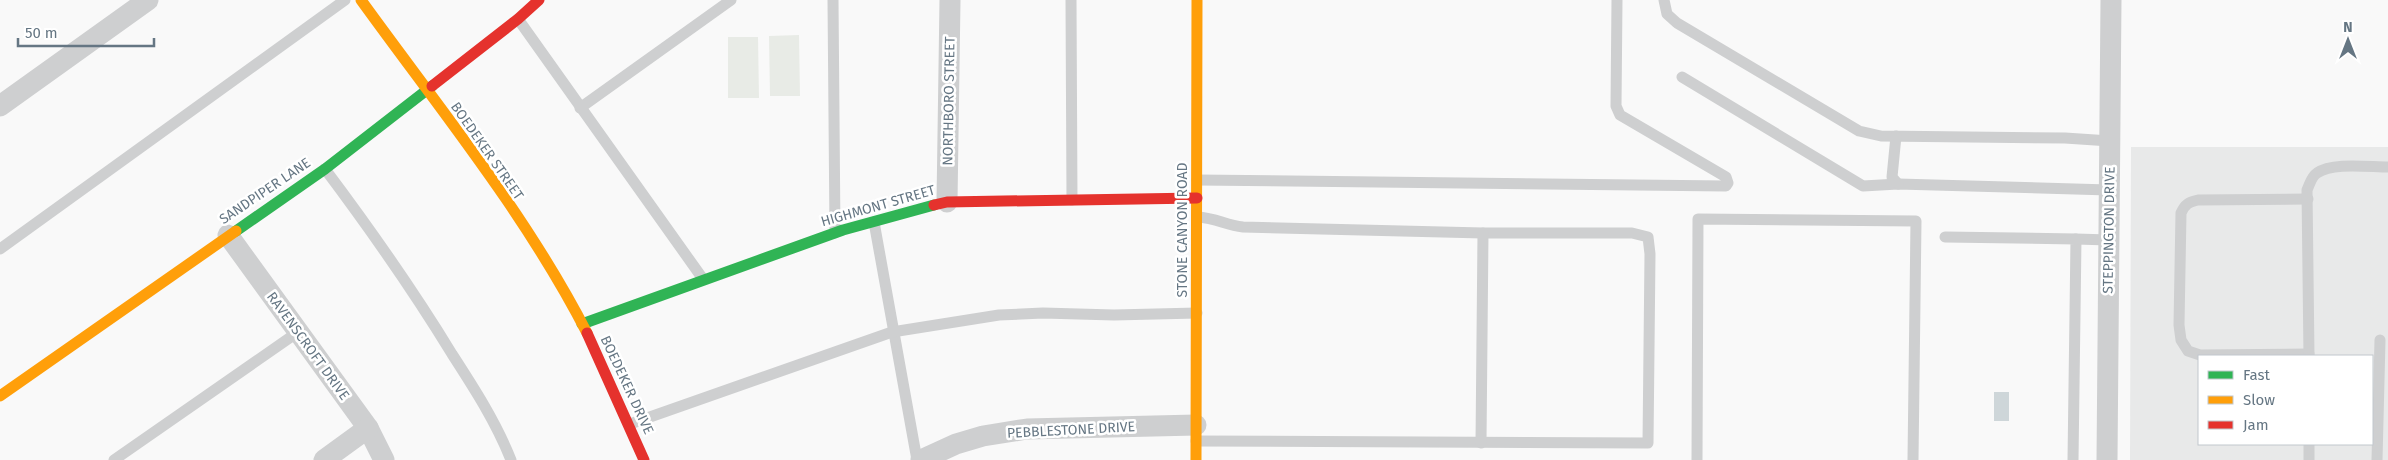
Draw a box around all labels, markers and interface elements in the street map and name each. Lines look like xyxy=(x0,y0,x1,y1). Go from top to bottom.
scale bar xyxy=(18,15,154,47)
north arrow xyxy=(2323,15,2373,65)
text: N xyxy=(2343,19,2353,36)
text: 50 m xyxy=(25,24,58,42)
street label: NORTHBORO STREET xyxy=(939,35,959,166)
street label: BOEDEKER STREET xyxy=(447,99,527,204)
street label: SANDPIPER LANE xyxy=(216,154,314,228)
street label: STONE CANYON ROAD xyxy=(1174,162,1191,298)
street label: STEPPINGTON DRIVE xyxy=(2099,166,2119,294)
street label: HIGHMONT STREET xyxy=(819,181,938,230)
street label: RAVENSCROFT DRIVE xyxy=(263,289,353,403)
street label: BOEDEKER DRIVE xyxy=(597,333,657,437)
legend xyxy=(2198,355,2373,445)
text: Fast xyxy=(2243,366,2270,384)
text: Slow xyxy=(2243,391,2275,409)
text: Jam xyxy=(2243,416,2269,434)
street label: PEBBLESTONE DRIVE xyxy=(1006,418,1136,442)

